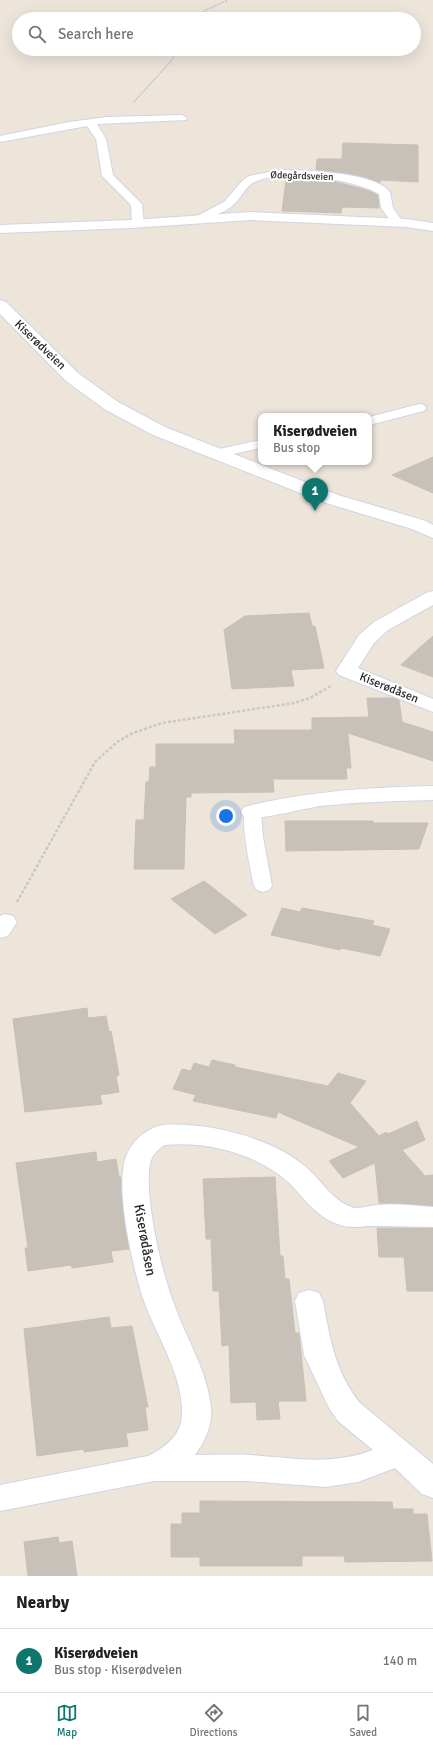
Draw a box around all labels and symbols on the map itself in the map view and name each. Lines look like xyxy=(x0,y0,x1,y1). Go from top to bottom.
street label: Ødegårdsveien xyxy=(270,169,334,183)
street label: Kiserødveien xyxy=(11,317,69,373)
pin: 1 xyxy=(302,478,328,511)
street label: Kiserødåsen xyxy=(357,669,421,707)
your location xyxy=(216,806,236,826)
street label: Kiserødåsen xyxy=(130,1203,160,1277)

